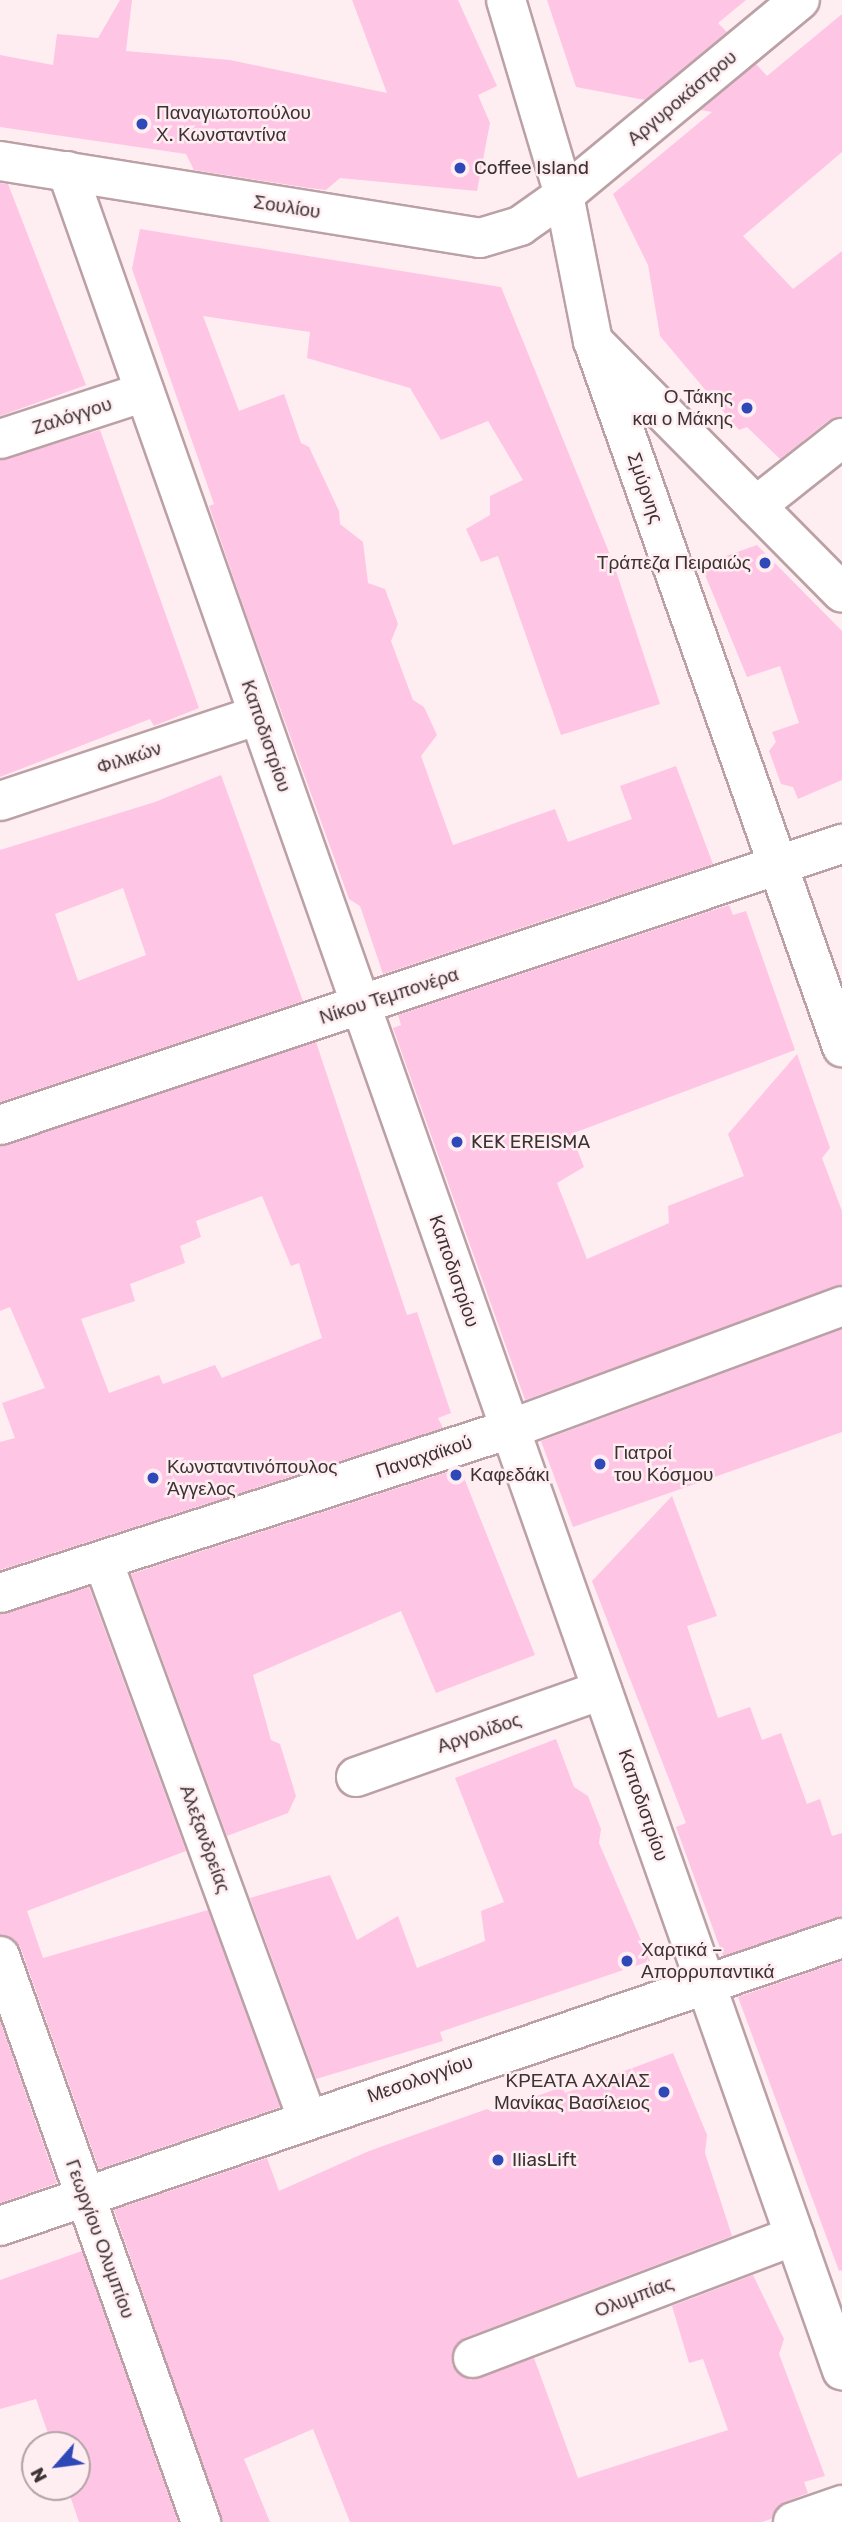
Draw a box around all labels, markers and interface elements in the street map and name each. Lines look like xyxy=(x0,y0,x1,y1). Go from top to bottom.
street label: Αργυροκάστρου xyxy=(623,46,741,150)
place label: Παναγιωτοπούλου Χ. Κωνσταντίνα xyxy=(156,102,311,146)
marker: Παναγιωτοπούλου Χ. Κωνσταντίνα xyxy=(134,116,150,132)
place label: Coffee Island xyxy=(474,157,589,179)
marker: Coffee Island xyxy=(452,160,468,176)
street label: Σουλίου xyxy=(252,190,322,224)
place label: Ο Τάκης και ο Μάκης xyxy=(633,386,733,430)
street label: Ζαλόγγου xyxy=(29,392,115,440)
marker: Ο Τάκης και ο Μάκης xyxy=(739,400,755,416)
street label: Σμύρνης xyxy=(622,450,668,526)
place label: Τράπεζα Πειραιώς xyxy=(597,552,751,574)
marker: Τράπεζα Πειραιώς xyxy=(757,555,773,571)
street label: Καποδιστρίου xyxy=(236,677,296,795)
street label: Φιλικών xyxy=(94,737,164,779)
street label: Νίκου Τεμπονέρα xyxy=(317,963,461,1029)
place label: KEK EREISMA xyxy=(471,1131,590,1153)
marker: KEK EREISMA xyxy=(449,1134,465,1150)
street label: Καποδιστρίου xyxy=(424,1212,484,1330)
street label: Παναχαϊκού xyxy=(373,1431,475,1483)
place label: Γιατροί του Κόσμου xyxy=(614,1442,713,1486)
place label: Κωνσταντινόπουλος Άγγελος xyxy=(167,1456,337,1500)
marker: Γιατροί του Κόσμου xyxy=(592,1456,608,1472)
place label: Καφεδάκι xyxy=(470,1464,549,1486)
marker: Καφεδάκι xyxy=(448,1467,464,1483)
marker: Κωνσταντινόπουλος Άγγελος xyxy=(145,1470,161,1486)
street label: Αργολίδος xyxy=(434,1708,524,1758)
street label: Καποδιστρίου xyxy=(613,1746,673,1864)
street label: Αλεξανδρείας xyxy=(175,1782,235,1896)
place label: Χαρτικά – Απορρυπαντικά xyxy=(641,1939,774,1983)
marker: Χαρτικά – Απορρυπαντικά xyxy=(619,1953,635,1969)
street label: Μεσολογγίου xyxy=(364,2050,476,2108)
place label: ΚΡΕΑΤΑ ΑΧΑΙΑΣ Μανίκας Βασίλειος xyxy=(494,2070,650,2114)
marker: ΚΡΕΑΤΑ ΑΧΑΙΑΣ Μανίκας Βασίλειος xyxy=(656,2084,672,2100)
place label: IliasLift xyxy=(512,2149,577,2171)
marker: IliasLift xyxy=(490,2152,506,2168)
street label: Γεωργίου Ολυμπίου xyxy=(61,2156,139,2322)
street label: Ολυμπίας xyxy=(591,2272,677,2322)
north arrow xyxy=(21,2431,91,2501)
text: N xyxy=(25,2464,52,2487)

